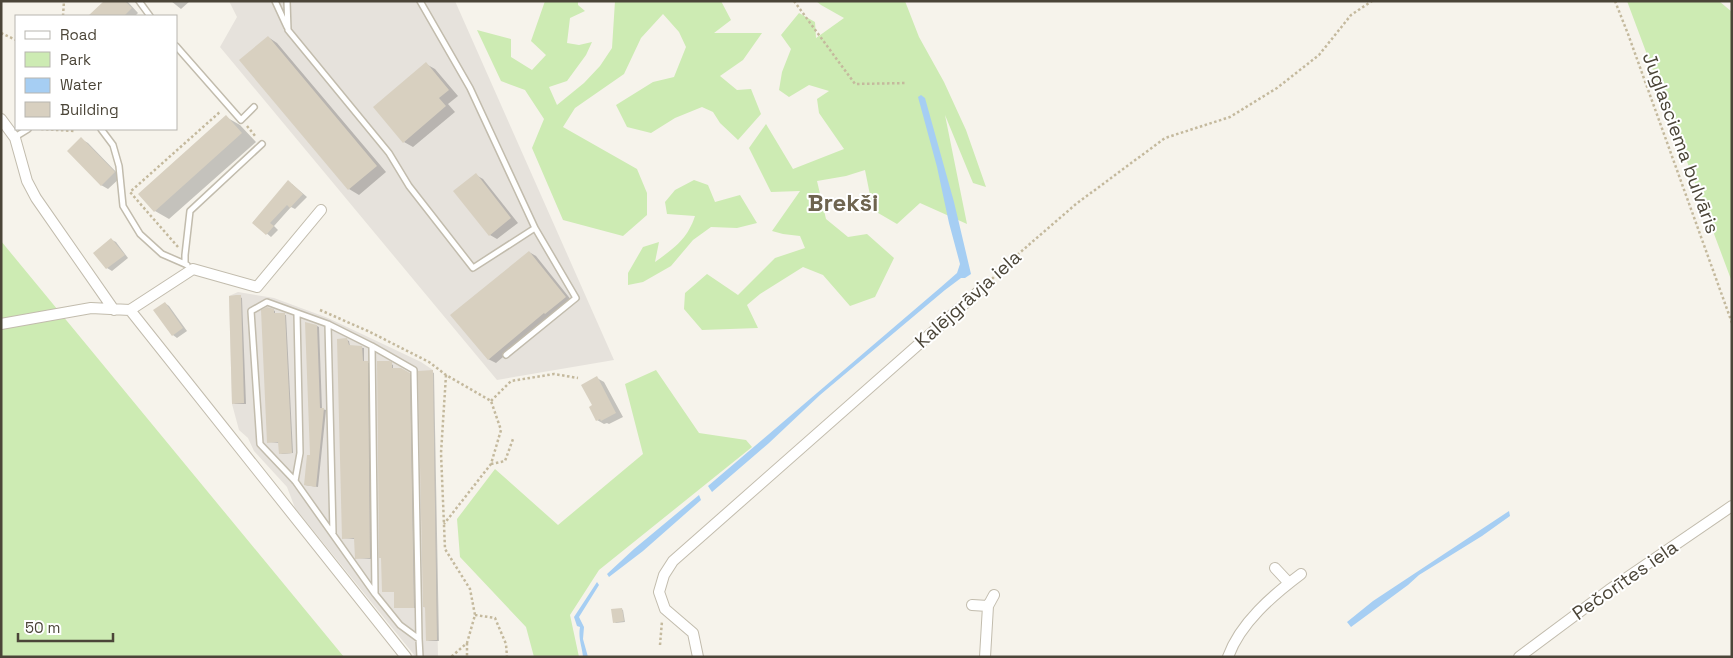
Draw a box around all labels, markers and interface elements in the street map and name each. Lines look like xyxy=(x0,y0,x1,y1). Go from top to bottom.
legend xyxy=(15,15,178,130)
text: Road xyxy=(60,25,97,44)
street label: Juglasciema bulvāris xyxy=(1637,49,1725,237)
text: Park xyxy=(60,50,91,69)
text: Water xyxy=(60,75,103,94)
text: Building xyxy=(60,100,119,119)
district label: Brekši xyxy=(807,187,879,218)
street label: Kalējgrāvja iela xyxy=(910,245,1027,353)
street label: Pečorītes iela xyxy=(1567,534,1683,626)
scale bar xyxy=(18,610,112,642)
text: 50 m xyxy=(25,618,60,637)

